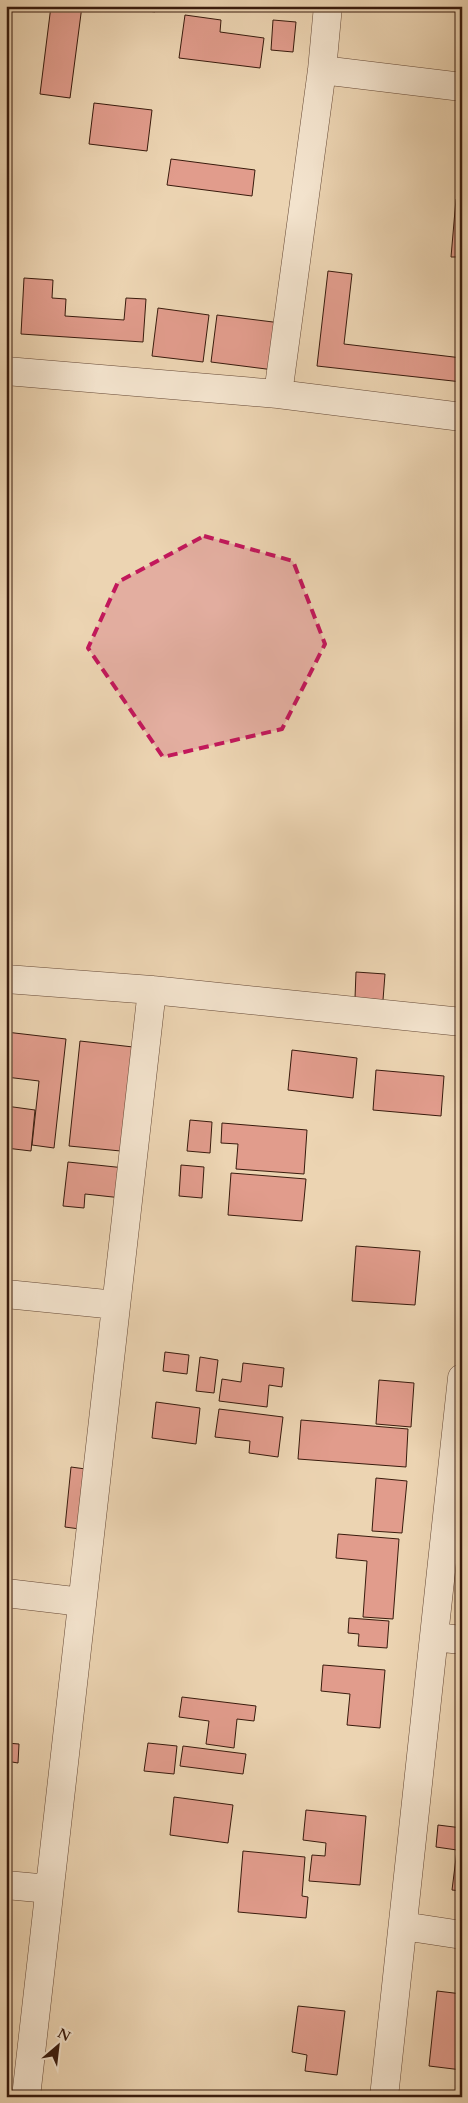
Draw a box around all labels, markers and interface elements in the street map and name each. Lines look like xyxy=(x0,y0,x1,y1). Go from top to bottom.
north arrow xyxy=(32,2020,82,2070)
text: N xyxy=(54,2024,74,2046)

